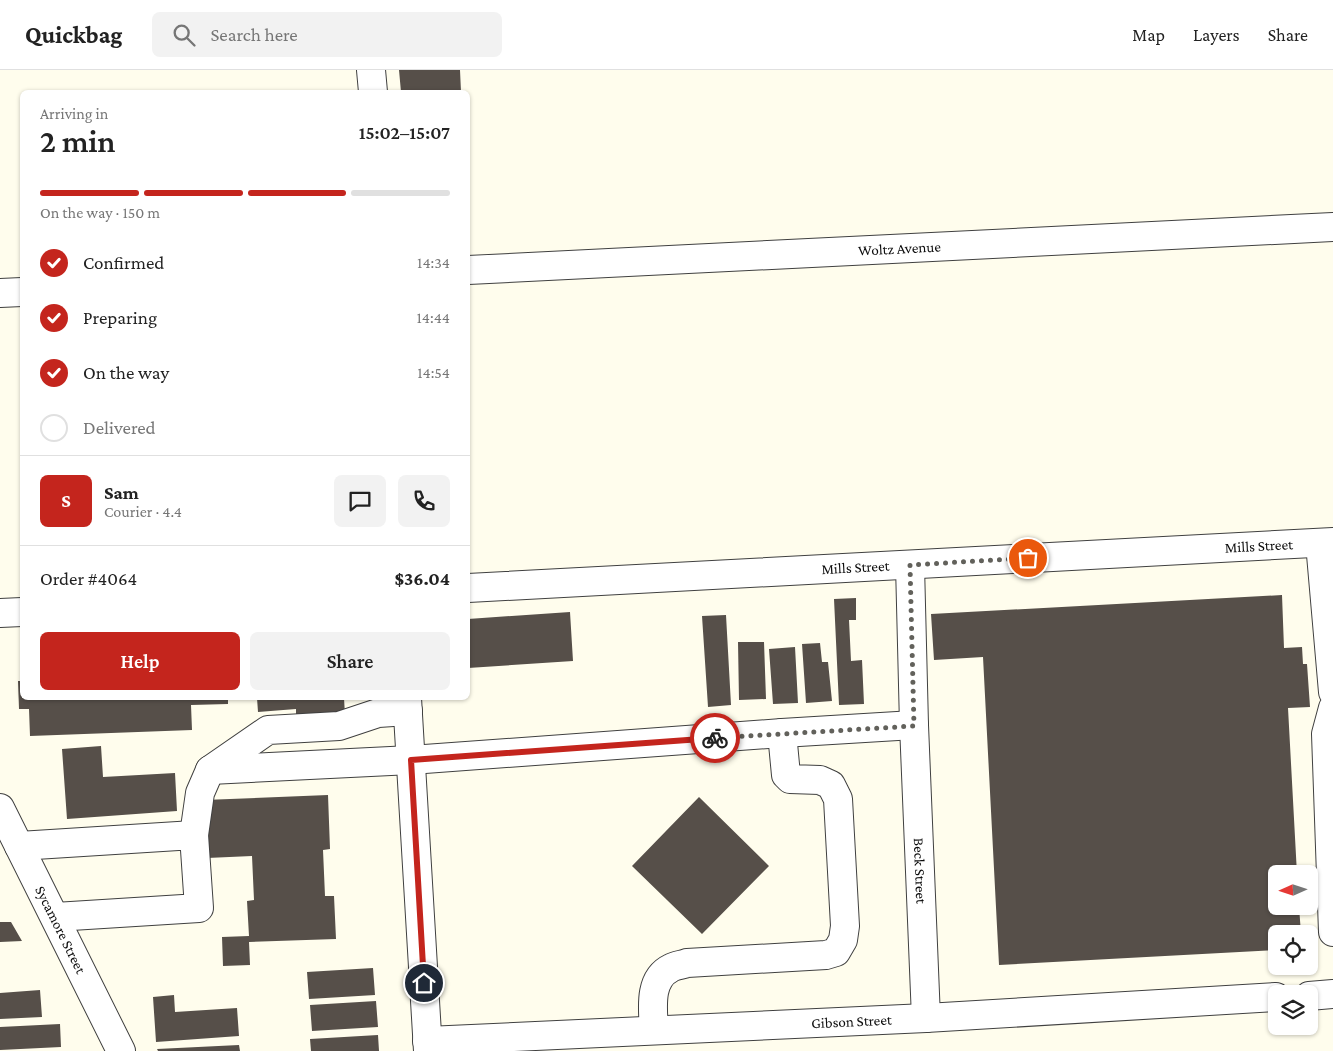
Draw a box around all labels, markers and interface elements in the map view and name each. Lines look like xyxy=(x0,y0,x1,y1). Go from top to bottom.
search box xyxy=(152,12,502,57)
text: Quickbag xyxy=(25,21,122,48)
icon: search xyxy=(170,21,198,49)
text: Search here xyxy=(210,24,298,45)
text: Map xyxy=(1132,25,1165,45)
text: Layers xyxy=(1193,25,1240,45)
text: Share xyxy=(1268,25,1308,45)
text: Arriving in xyxy=(40,105,108,122)
text: 15:02–15:07 xyxy=(359,122,450,143)
text: 2 min xyxy=(40,123,115,159)
text: On the way · 150 m xyxy=(40,204,160,221)
street label: Woltz Avenue xyxy=(858,238,942,259)
icon: check xyxy=(40,249,68,277)
text: Confirmed xyxy=(83,252,164,273)
text: 14:34 xyxy=(417,254,450,271)
icon: check xyxy=(40,304,68,332)
text: Preparing xyxy=(83,307,157,328)
text: 14:44 xyxy=(417,309,450,326)
icon: check xyxy=(40,359,68,387)
text: On the way xyxy=(83,362,169,383)
text: 14:54 xyxy=(417,364,450,381)
text: Delivered xyxy=(83,417,156,438)
button: chat xyxy=(334,475,386,527)
button: phone xyxy=(398,475,450,527)
text: Sam xyxy=(104,482,139,503)
text: S xyxy=(61,490,71,511)
text: Courier · 4.4 xyxy=(104,503,182,520)
street label: Mills Street xyxy=(1224,536,1294,556)
pin xyxy=(1007,537,1049,579)
icon: bag xyxy=(1014,544,1042,572)
street label: Mills Street xyxy=(821,558,891,577)
text: Order #4064 xyxy=(40,568,137,589)
text: $36.04 xyxy=(394,568,450,589)
button: Help xyxy=(40,632,240,690)
button: Share xyxy=(250,632,450,690)
courier xyxy=(690,713,740,763)
icon: bike xyxy=(701,724,729,752)
street label: Beck Street xyxy=(911,837,929,905)
north arrow xyxy=(1268,865,1318,915)
map controls xyxy=(1268,865,1318,1035)
street label: Sycamore Street xyxy=(32,883,90,977)
button: locate xyxy=(1268,925,1318,975)
pin xyxy=(403,962,445,1004)
icon: home xyxy=(410,969,438,997)
button: layers xyxy=(1268,985,1318,1035)
street label: Gibson Street xyxy=(811,1012,893,1031)

